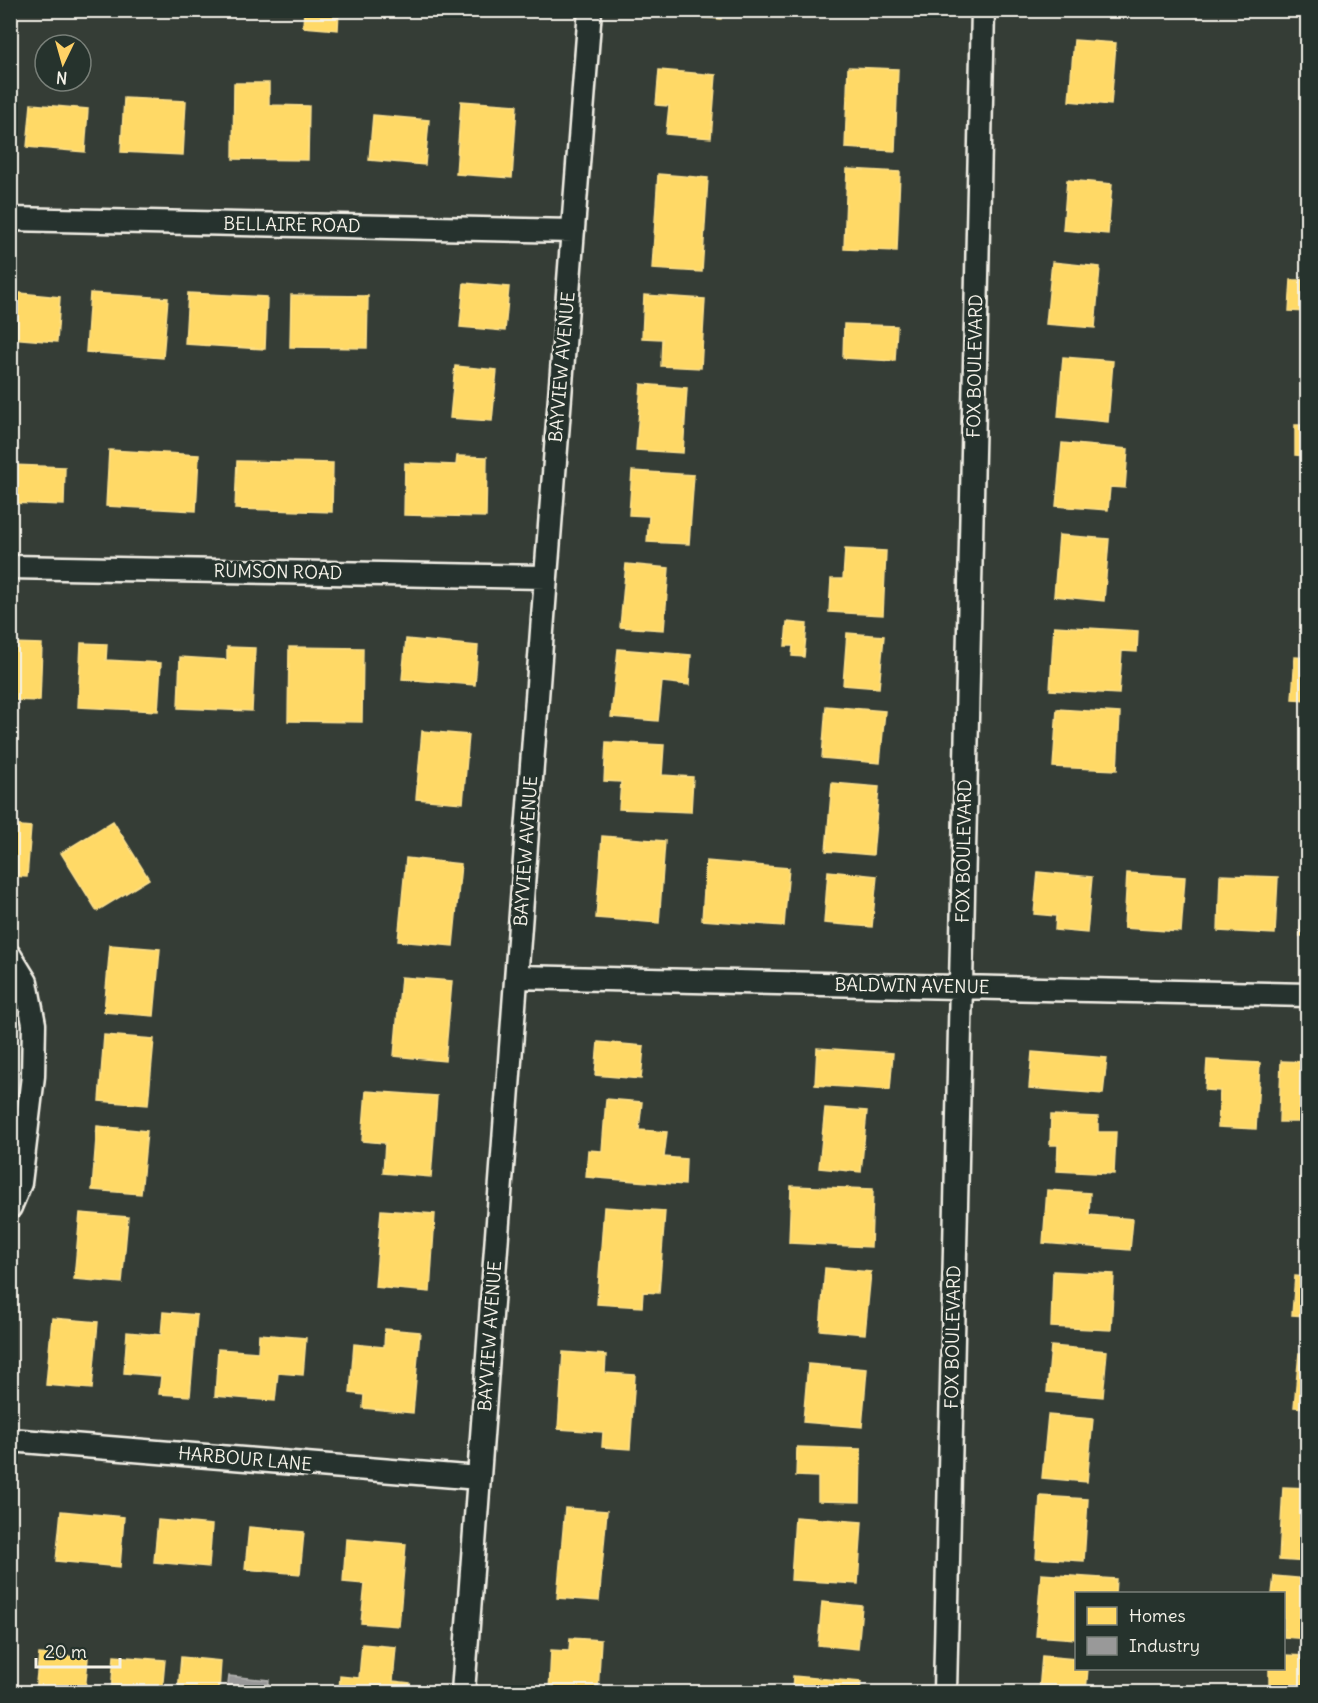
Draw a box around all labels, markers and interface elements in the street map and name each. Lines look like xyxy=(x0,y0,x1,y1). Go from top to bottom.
north arrow xyxy=(33,33,93,93)
text: N xyxy=(55,67,68,88)
street label: BELLAIRE ROAD xyxy=(223,212,361,237)
street label: BAYVIEW AVENUE xyxy=(543,291,580,443)
street label: FOX BOULEVARD xyxy=(962,294,987,438)
street label: RUMSON ROAD xyxy=(213,559,343,584)
street label: BAYVIEW AVENUE xyxy=(509,775,542,927)
street label: FOX BOULEVARD xyxy=(951,779,976,923)
street label: BALDWIN AVENUE xyxy=(834,973,990,998)
street label: BAYVIEW AVENUE xyxy=(473,1260,506,1412)
street label: FOX BOULEVARD xyxy=(940,1265,965,1409)
street label: HARBOUR LANE xyxy=(177,1441,313,1476)
legend xyxy=(1075,1592,1285,1670)
text: Homes xyxy=(1129,1604,1186,1627)
scale bar xyxy=(36,1631,120,1669)
text: Industry xyxy=(1129,1634,1200,1657)
text: 20 m xyxy=(45,1640,87,1663)

